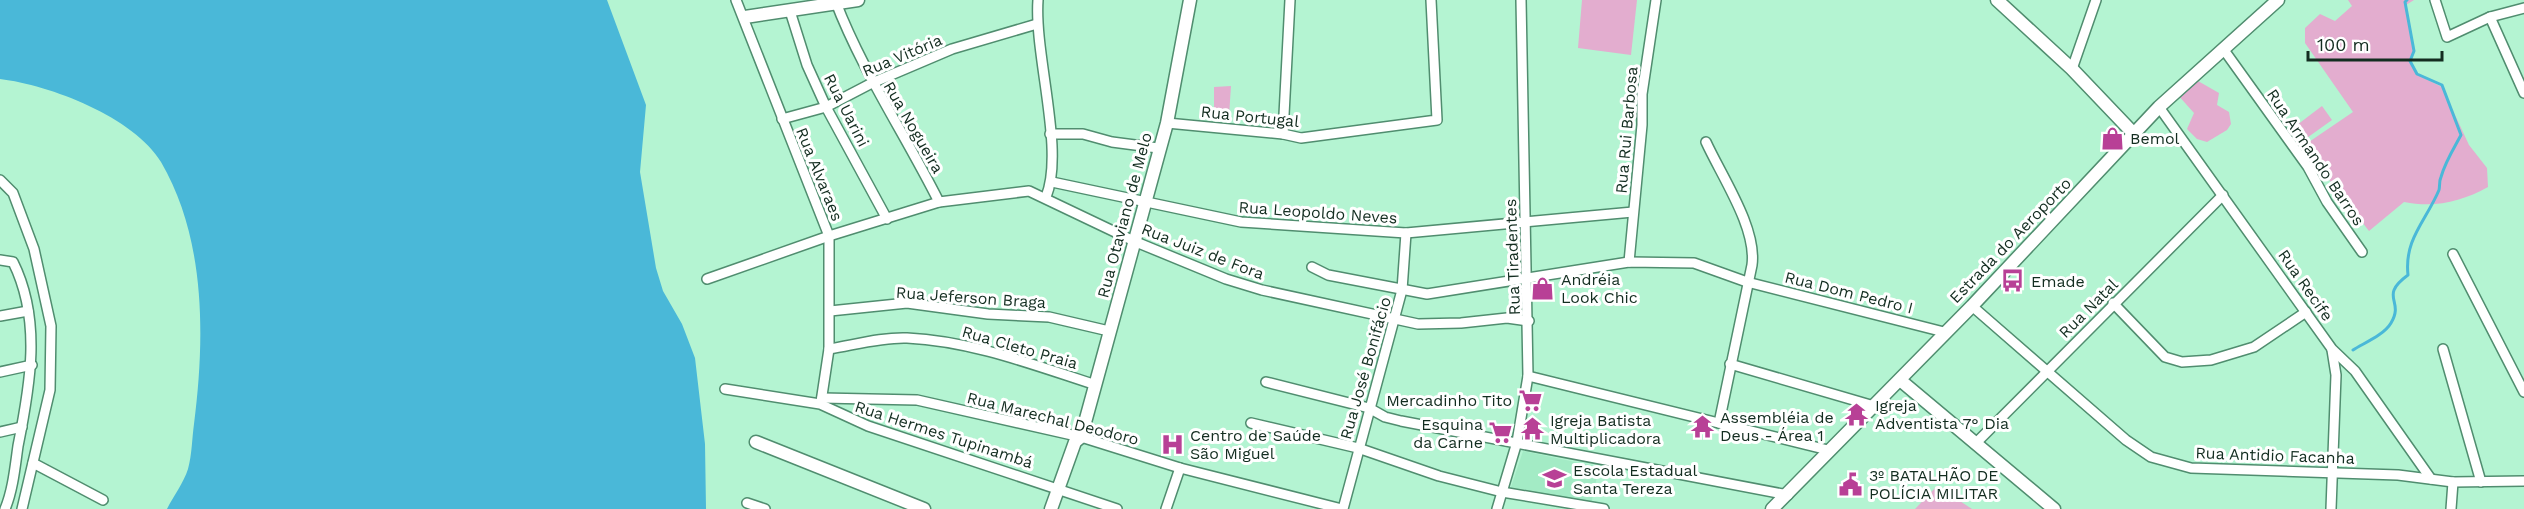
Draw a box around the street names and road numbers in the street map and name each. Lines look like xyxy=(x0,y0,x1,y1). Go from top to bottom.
street label: Rua Vitória xyxy=(859,30,945,81)
street label: Rua Rui Barbosa xyxy=(1611,66,1642,194)
street label: Rua Uarini xyxy=(820,70,873,150)
street label: Rua Nogueira xyxy=(880,78,948,177)
street label: Rua Armando Barros xyxy=(2263,85,2368,229)
street label: Rua Portugal xyxy=(1200,102,1300,131)
street label: Rua Alvaraes xyxy=(792,125,847,224)
street label: Rua Otaviano de Melo xyxy=(1093,130,1156,300)
street label: Estrada do Aeroporto xyxy=(1946,174,2075,307)
street label: Rua Leopoldo Neves xyxy=(1238,197,1398,228)
street label: Rua Tiradentes xyxy=(1501,198,1524,316)
street label: Rua Juiz de Fora xyxy=(1139,219,1267,284)
street label: Rua Recife xyxy=(2274,246,2337,325)
street label: Rua Dom Pedro I xyxy=(1783,267,1915,318)
street label: Rua Natal xyxy=(2055,275,2122,342)
street label: Rua Jeferson Braga xyxy=(895,283,1047,312)
street label: Rua José Bonifácio xyxy=(1336,295,1395,442)
street label: Rua Cleto Praia xyxy=(960,322,1080,373)
street label: Rua Marechal Deodoro xyxy=(965,388,1141,449)
street label: Rua Hermes Tupinambá xyxy=(853,397,1035,472)
street label: Rua Antidio Facanha xyxy=(2195,443,2355,468)

